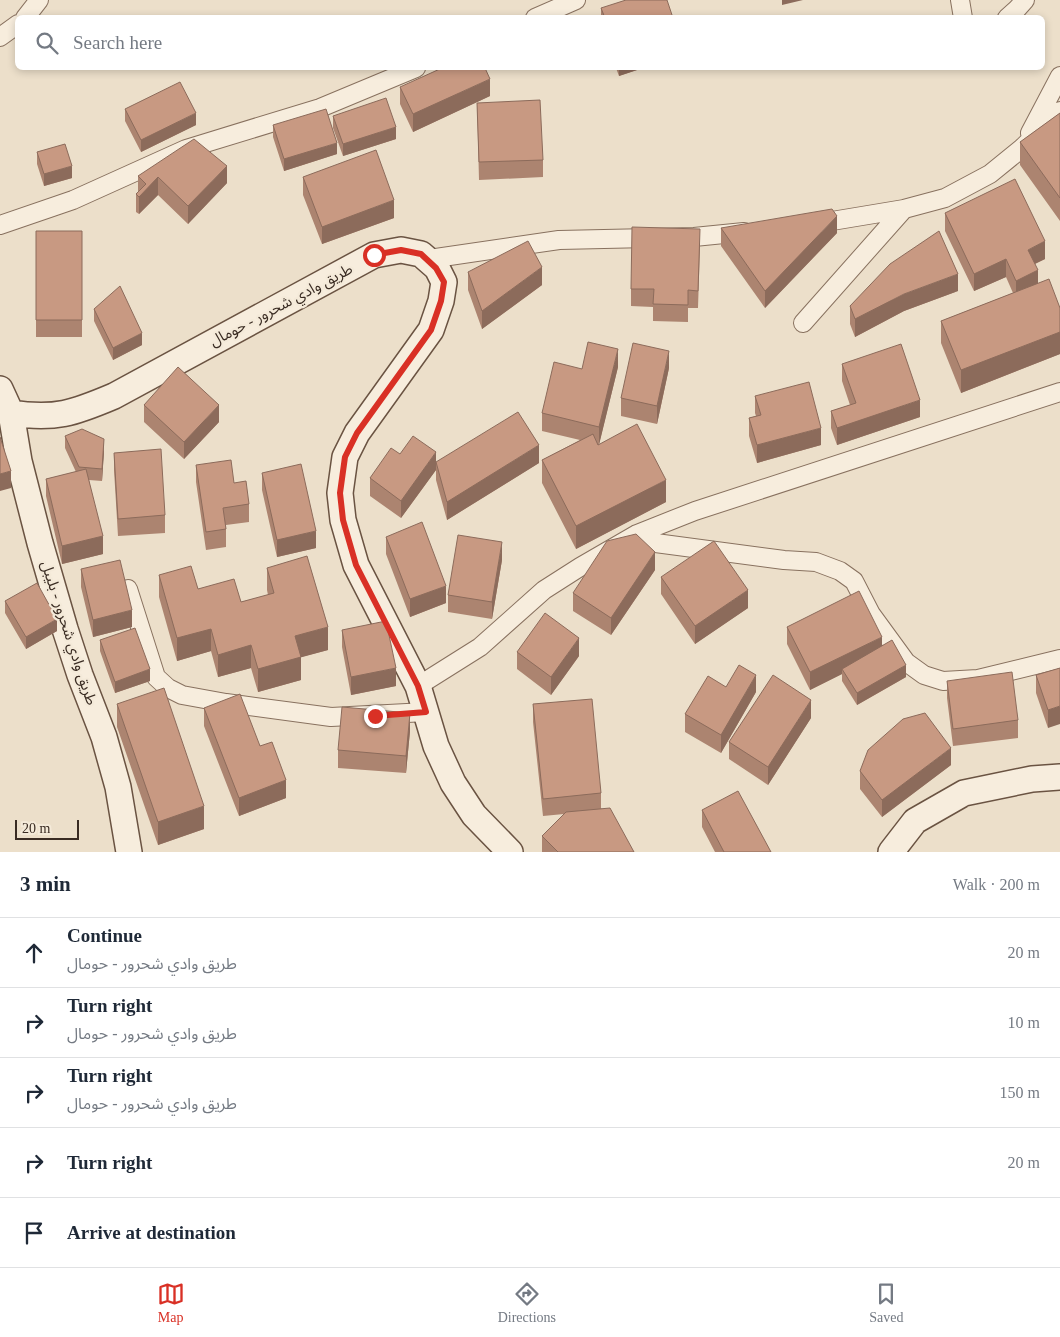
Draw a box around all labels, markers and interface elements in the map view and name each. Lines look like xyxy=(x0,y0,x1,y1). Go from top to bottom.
search box xyxy=(15,15,1045,70)
icon: search xyxy=(33,29,61,57)
text: Search here xyxy=(73,32,162,53)
route start xyxy=(363,244,386,267)
street label: طريق وادي شحرور - حومال xyxy=(207,261,357,352)
street label: طريق وادي شحرور - بليبل xyxy=(35,559,100,708)
route end xyxy=(364,705,387,728)
scale bar xyxy=(15,817,79,840)
text: 20 m xyxy=(22,821,50,836)
text: 3 min xyxy=(20,872,71,896)
text: Walk · 200 m xyxy=(953,876,1040,893)
text: Continue xyxy=(67,925,142,946)
icon: ahead xyxy=(20,939,48,967)
text: 20 m xyxy=(1008,944,1040,961)
text: طريق وادي شحرور - حومال xyxy=(67,955,237,972)
text: Turn right xyxy=(67,995,152,1016)
icon: right xyxy=(20,1009,48,1037)
text: 10 m xyxy=(1008,1014,1040,1031)
text: طريق وادي شحرور - حومال xyxy=(67,1025,237,1042)
text: Turn right xyxy=(67,1065,152,1086)
icon: right xyxy=(20,1079,48,1107)
text: 150 m xyxy=(1000,1084,1040,1101)
text: طريق وادي شحرور - حومال xyxy=(67,1095,237,1112)
icon: right xyxy=(20,1149,48,1177)
text: Turn right xyxy=(67,1152,152,1173)
text: 20 m xyxy=(1008,1154,1040,1171)
icon: arrive xyxy=(20,1219,48,1247)
text: Arrive at destination xyxy=(67,1222,236,1243)
tab: Map xyxy=(157,1280,185,1326)
tab: Directions xyxy=(498,1280,556,1326)
tab: Saved xyxy=(869,1280,903,1326)

